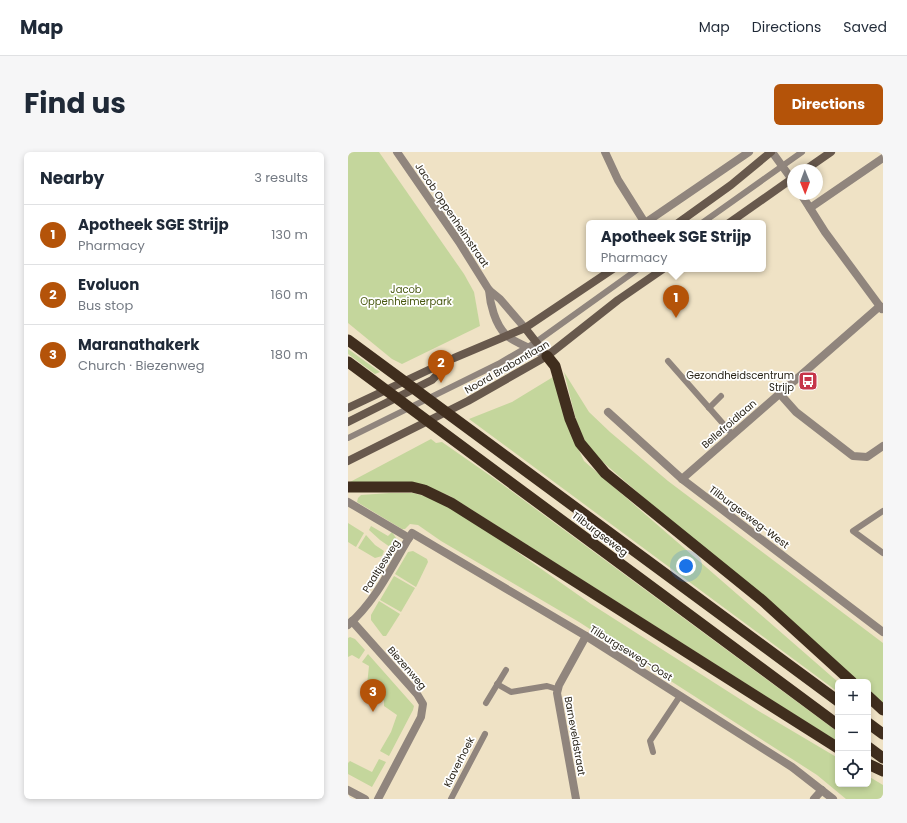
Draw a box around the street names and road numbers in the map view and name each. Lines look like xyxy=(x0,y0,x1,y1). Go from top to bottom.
street label: Jacob Oppenheimstraat xyxy=(411,160,493,270)
street label: Noord Brabantlaan xyxy=(462,337,552,397)
street label: Bellefroidlaan xyxy=(698,396,760,452)
street label: Tilburgseweg-West xyxy=(706,482,792,552)
street label: Tilburgseweg xyxy=(569,508,631,560)
street label: Paaltjesweg xyxy=(359,536,403,596)
street label: Tilburgseweg-Oost xyxy=(587,621,676,685)
street label: Biezenweg xyxy=(384,643,430,693)
street label: Barneveldstraat xyxy=(561,695,589,777)
street label: Klaverhoek xyxy=(440,733,479,790)

